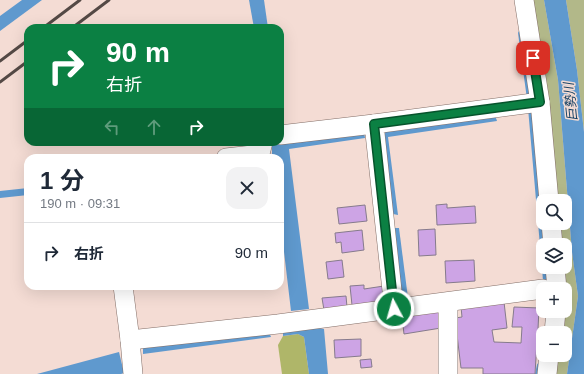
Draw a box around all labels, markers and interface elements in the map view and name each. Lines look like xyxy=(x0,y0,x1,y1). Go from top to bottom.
text: 90 m xyxy=(106,37,170,68)
icon: right xyxy=(40,40,92,92)
pin xyxy=(516,41,550,75)
icon: arrive xyxy=(522,47,544,69)
text: 右折 xyxy=(106,75,142,95)
water label: 巨勢川 xyxy=(561,80,580,122)
icon: left xyxy=(101,116,123,138)
icon: ahead xyxy=(143,116,165,138)
icon: right xyxy=(185,116,207,138)
text: 1 分 xyxy=(40,167,84,194)
button: close xyxy=(226,167,268,209)
map controls xyxy=(536,194,572,362)
button: search xyxy=(536,194,572,230)
text: 190 m · 09:31 xyxy=(40,196,120,211)
button: layers xyxy=(536,238,572,274)
icon: right xyxy=(40,242,62,264)
text: 90 m xyxy=(235,244,268,261)
text: 右折 xyxy=(74,245,104,262)
button: + xyxy=(536,282,572,318)
position arrow xyxy=(373,288,415,330)
button: − xyxy=(536,326,572,362)

